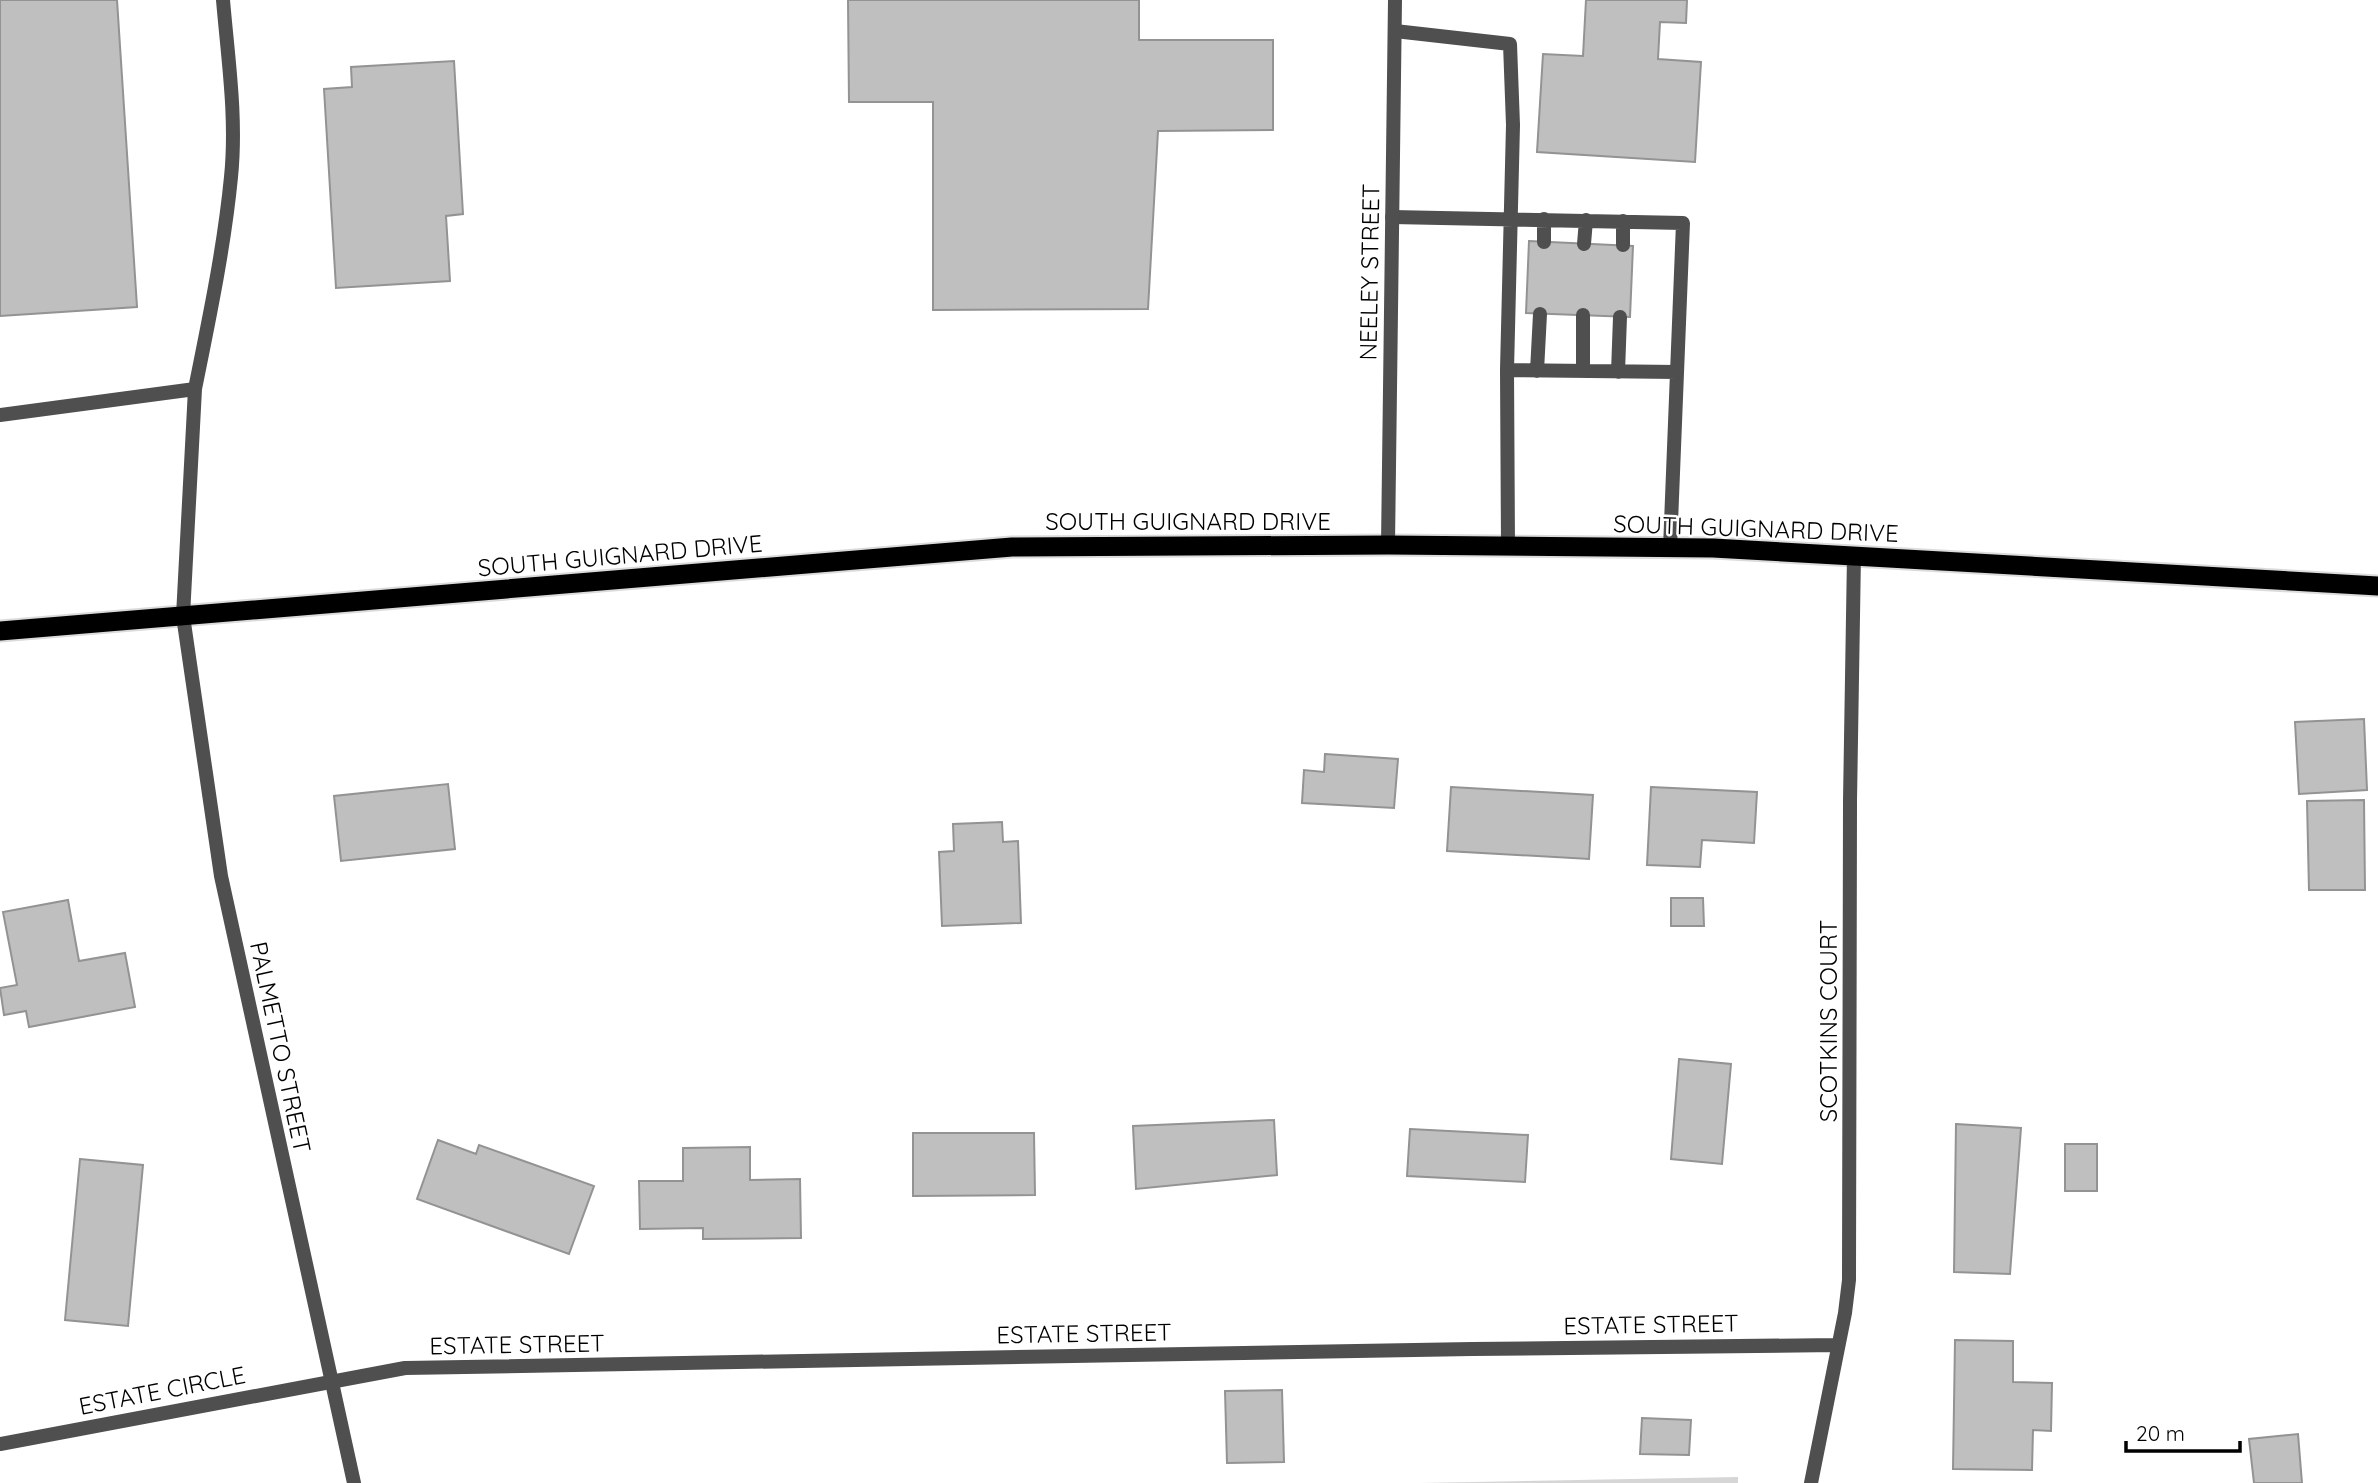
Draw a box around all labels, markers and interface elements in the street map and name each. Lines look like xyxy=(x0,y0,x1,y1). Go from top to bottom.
street label: NEELEY STREET xyxy=(1352,183,1386,361)
street label: SOUTH GUIGNARD DRIVE xyxy=(1045,506,1331,536)
street label: SOUTH GUIGNARD DRIVE xyxy=(1613,508,1899,548)
street label: SOUTH GUIGNARD DRIVE xyxy=(476,528,764,582)
street label: SCOTKINS COURT xyxy=(1813,920,1843,1122)
street label: PALMETTO STREET xyxy=(244,939,318,1155)
street label: ESTATE STREET xyxy=(1563,1307,1739,1341)
street label: ESTATE STREET xyxy=(996,1316,1172,1350)
street label: ESTATE STREET xyxy=(429,1327,605,1361)
street label: ESTATE CIRCLE xyxy=(76,1359,248,1421)
scale bar xyxy=(2126,1410,2240,1454)
text: 20 m xyxy=(2136,1420,2185,1446)

